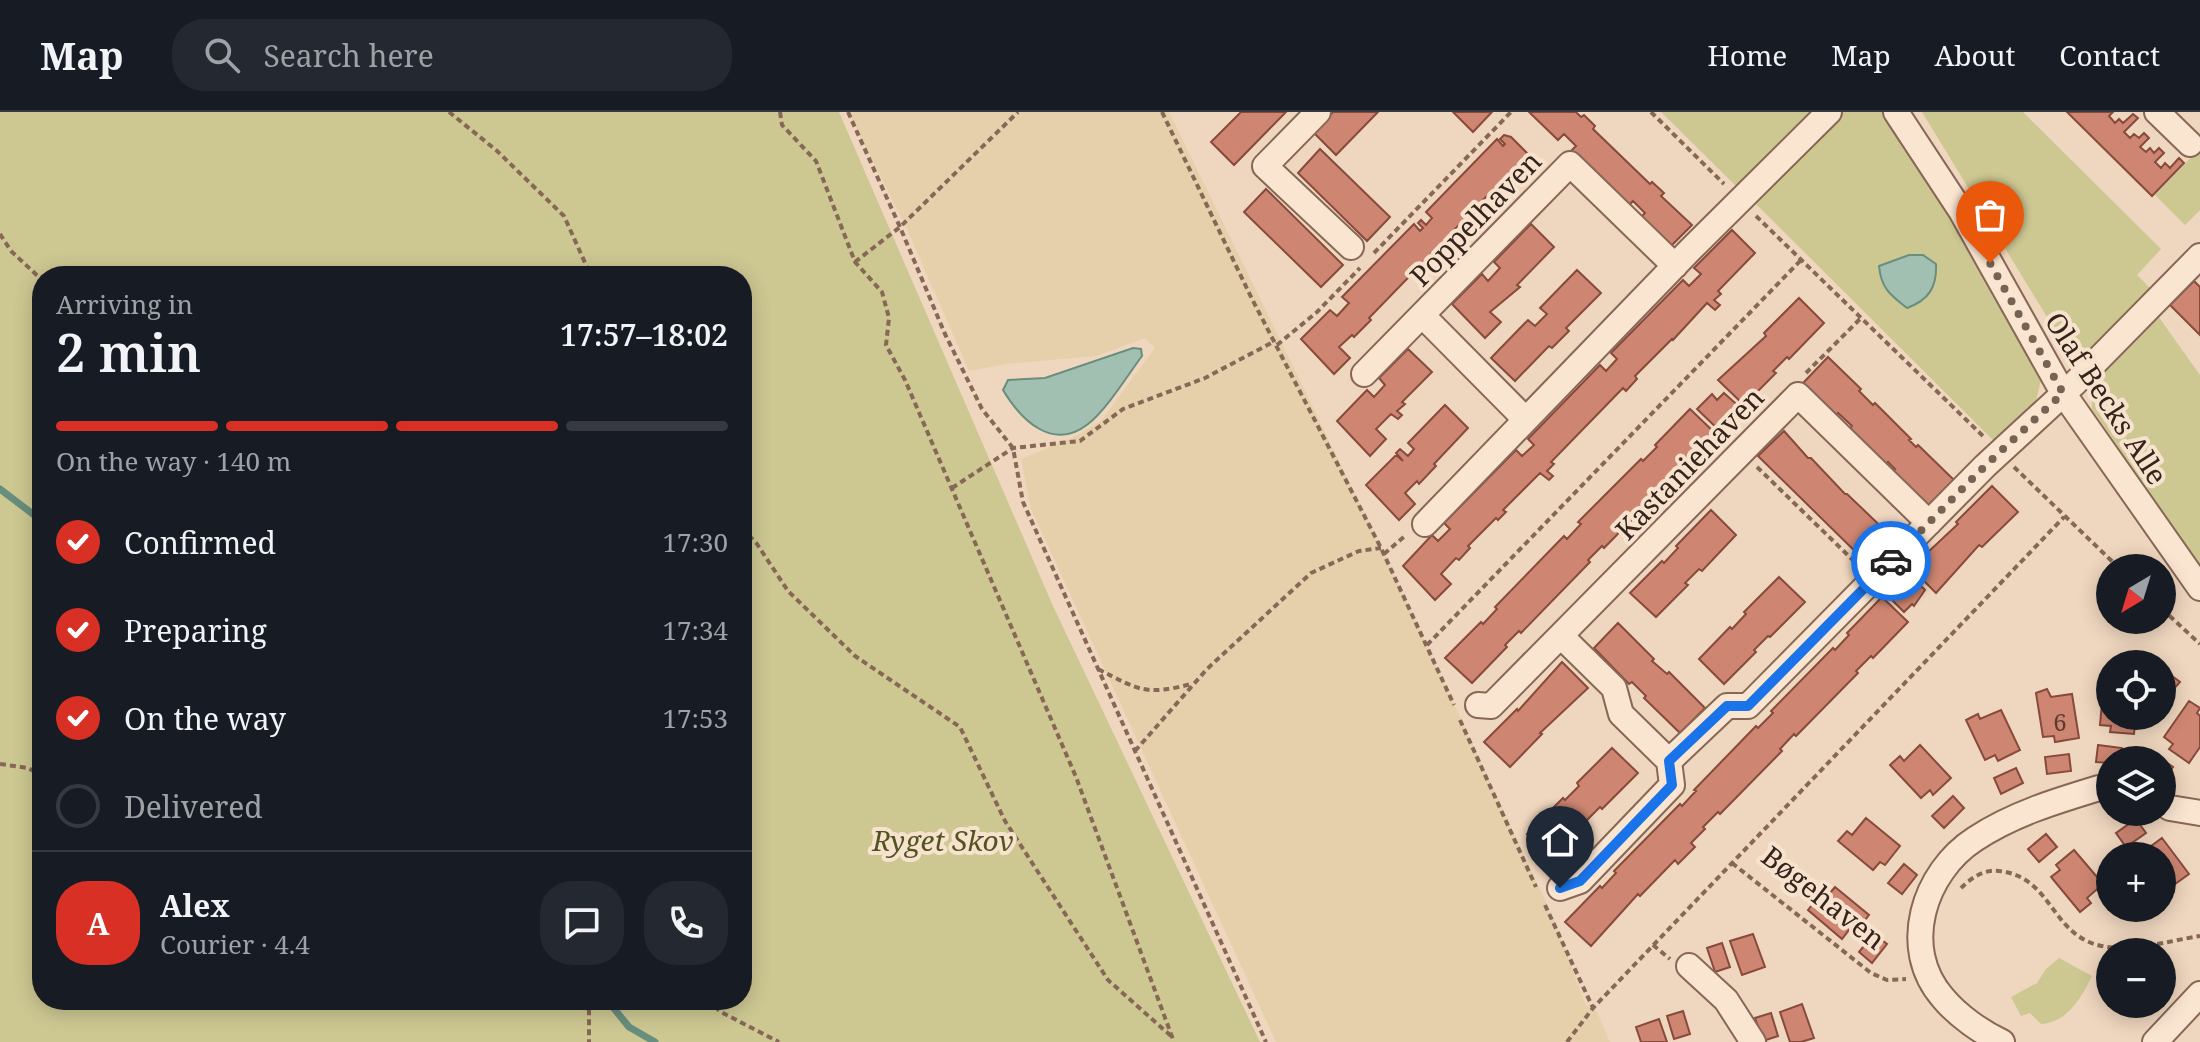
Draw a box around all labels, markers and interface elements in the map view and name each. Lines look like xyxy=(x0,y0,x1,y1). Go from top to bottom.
search box xyxy=(172,19,732,91)
text: Map xyxy=(40,29,124,81)
icon: search xyxy=(200,33,244,77)
text: Search here xyxy=(264,35,434,76)
text: Home xyxy=(1708,36,1787,74)
text: Map xyxy=(1831,36,1891,74)
text: About xyxy=(1935,36,2015,74)
text: Contact xyxy=(2059,36,2160,74)
street label: Poppelhaven xyxy=(1401,142,1549,294)
pin xyxy=(1956,181,2024,263)
icon: bag xyxy=(1968,193,2012,237)
text: Arriving in xyxy=(56,286,193,322)
street label: Olaf Becks Alle xyxy=(2037,305,2177,491)
text: 17:57–18:02 xyxy=(560,314,728,355)
text: 2 min xyxy=(56,316,201,387)
street label: Kastaniehaven xyxy=(1606,378,1772,548)
text: On the way · 140 m xyxy=(56,443,291,479)
icon: check xyxy=(56,520,100,564)
courier xyxy=(1851,521,1931,601)
text: Confirmed xyxy=(124,522,276,563)
text: 17:30 xyxy=(662,524,728,560)
icon: car xyxy=(1869,539,1913,583)
north arrow xyxy=(2096,554,2176,634)
map controls xyxy=(2096,554,2176,1018)
icon: check xyxy=(56,608,100,652)
text: Preparing xyxy=(124,610,267,651)
text: 17:34 xyxy=(662,612,728,648)
button: locate xyxy=(2096,650,2176,730)
icon: check xyxy=(56,696,100,740)
text: On the way xyxy=(124,698,286,739)
text: 17:53 xyxy=(662,700,728,736)
house number: 6 xyxy=(2053,705,2067,738)
button: layers xyxy=(2096,746,2176,826)
text: Delivered xyxy=(124,786,263,827)
pin xyxy=(1526,806,1594,888)
icon: home xyxy=(1538,818,1582,862)
park label: Ryget Skov xyxy=(871,821,1014,859)
street label: Bøgehaven xyxy=(1754,837,1894,957)
button: + xyxy=(2096,842,2176,922)
button: chat xyxy=(540,881,624,965)
button: phone xyxy=(644,881,728,965)
text: Alex xyxy=(160,885,230,926)
text: A xyxy=(87,903,109,944)
text: Courier · 4.4 xyxy=(160,926,310,962)
button: − xyxy=(2096,938,2176,1018)

